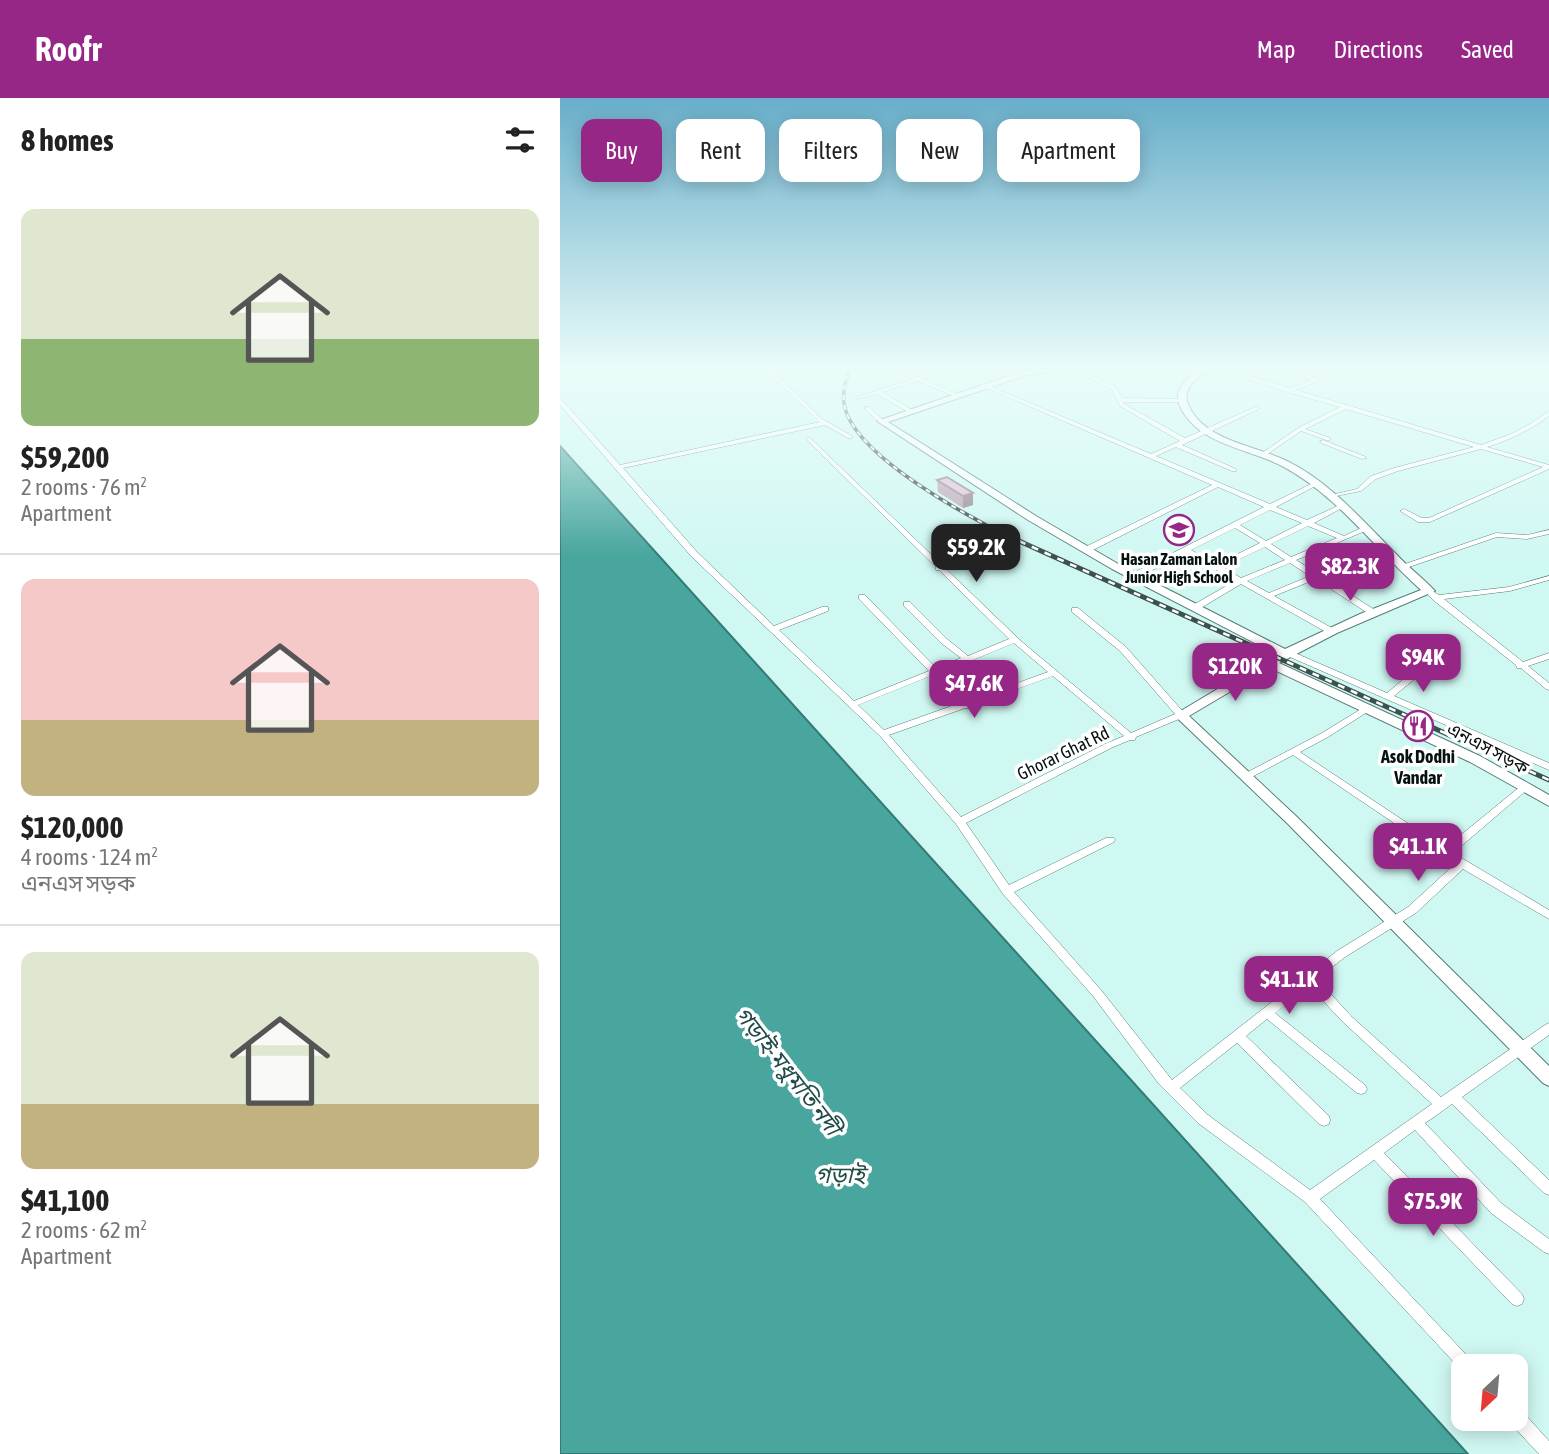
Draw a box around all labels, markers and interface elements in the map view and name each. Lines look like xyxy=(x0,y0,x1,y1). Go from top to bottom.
text: Roofr xyxy=(35,30,101,68)
text: Map xyxy=(1257,36,1295,63)
text: Directions xyxy=(1333,36,1423,63)
text: Saved xyxy=(1461,36,1514,63)
chip: Buy xyxy=(581,119,662,182)
chip: Rent xyxy=(676,119,765,182)
chip: Filters xyxy=(779,119,882,182)
chip: New xyxy=(896,119,983,182)
chip: Apartment xyxy=(997,119,1140,182)
icon: filters xyxy=(501,121,539,159)
text: 8 homes xyxy=(21,123,114,157)
icon: home xyxy=(217,255,343,381)
text: $59,200 xyxy=(21,440,109,474)
text: 2 rooms · 76 m² xyxy=(21,474,147,500)
text: Apartment xyxy=(21,500,112,526)
school or university icon: Hasan Zaman Lalon Junior High School xyxy=(1162,513,1196,547)
pin: $59.2K xyxy=(919,524,1033,584)
text: $59.2K xyxy=(947,534,1005,560)
pin: $82.3K xyxy=(1293,544,1407,603)
place label: Hasan Zaman Lalon Junior High School xyxy=(1121,550,1237,586)
text: $82.3K xyxy=(1321,553,1379,579)
icon: home xyxy=(217,625,343,751)
pin: $94K xyxy=(1382,634,1464,694)
pin: $120K xyxy=(1186,644,1284,703)
text: $94K xyxy=(1402,644,1444,670)
text: $120K xyxy=(1208,653,1262,679)
pin: $47.6K xyxy=(917,660,1031,720)
text: $47.6K xyxy=(945,670,1003,696)
restaurant icon: Asok Dodhi Vandar xyxy=(1401,709,1435,743)
street label: এনএস সড়ক xyxy=(1444,718,1533,778)
street label: Ghorar Ghat Rd xyxy=(1014,722,1112,784)
place label: Asok Dodhi Vandar xyxy=(1380,746,1455,788)
text: $120,000 xyxy=(21,810,124,844)
pin: $41.1K xyxy=(1361,824,1475,883)
text: $41.1K xyxy=(1389,833,1447,859)
text: 4 rooms · 124 m² xyxy=(21,844,158,870)
text: এনএস সড়ক xyxy=(21,870,135,896)
pin: $41.1K xyxy=(1232,956,1346,1016)
text: $41.1K xyxy=(1260,966,1318,992)
icon: home xyxy=(217,998,343,1124)
water label: গড়াই-মধুমতি নদী xyxy=(729,1002,848,1144)
water label: গড়াই xyxy=(815,1162,870,1188)
pin: $75.9K xyxy=(1376,1178,1490,1238)
text: $41,100 xyxy=(21,1183,109,1217)
text: $75.9K xyxy=(1404,1188,1462,1214)
text: 2 rooms · 62 m² xyxy=(21,1217,147,1243)
text: Apartment xyxy=(21,1243,112,1269)
north arrow xyxy=(1451,1354,1528,1432)
map controls xyxy=(1451,1354,1528,1431)

